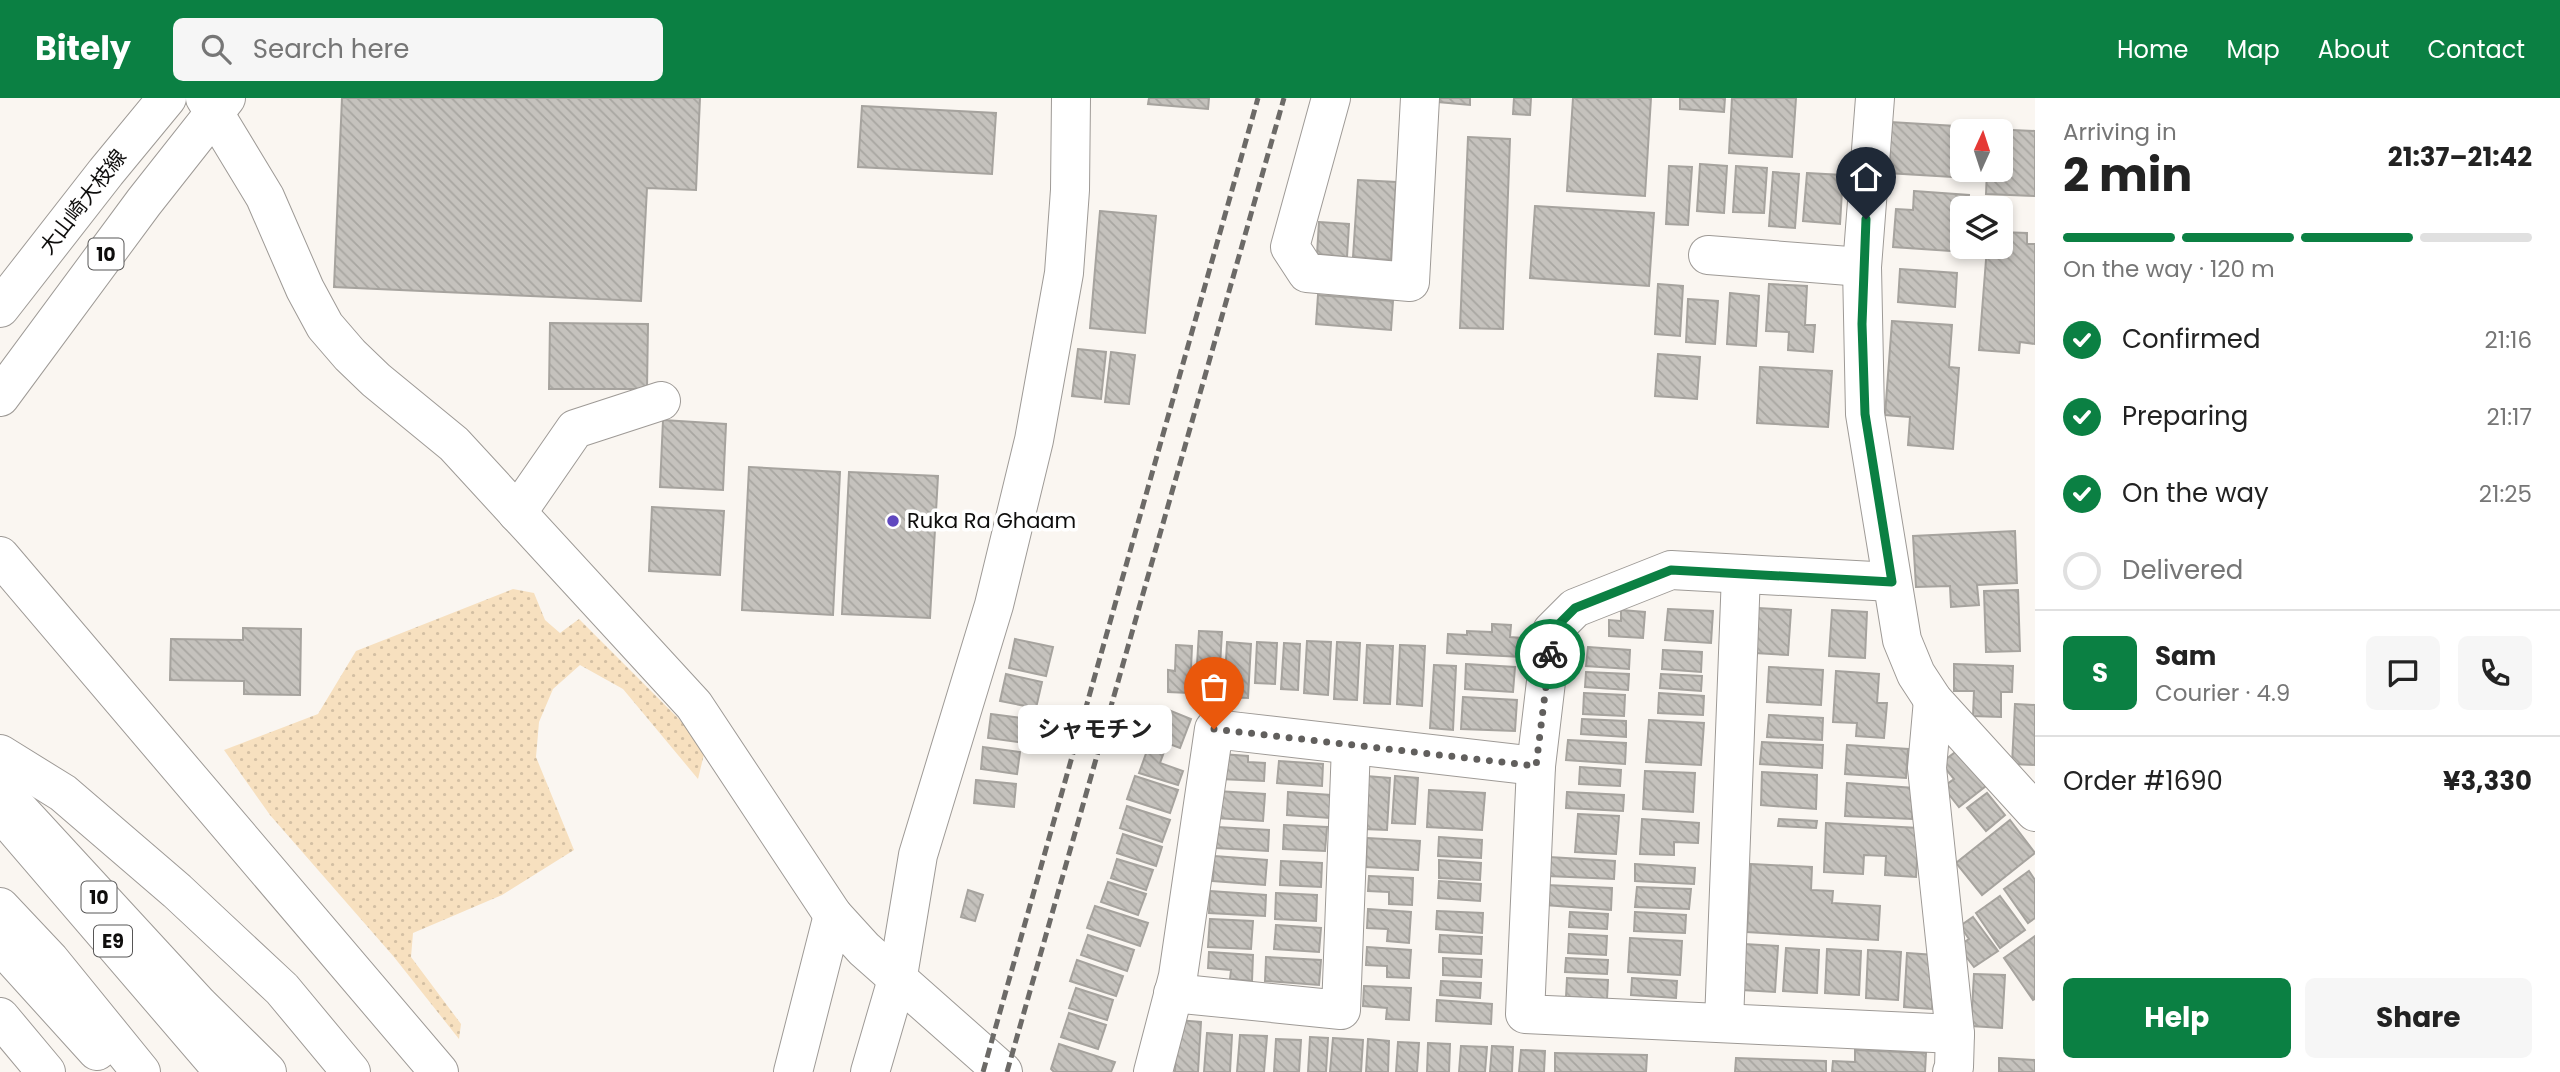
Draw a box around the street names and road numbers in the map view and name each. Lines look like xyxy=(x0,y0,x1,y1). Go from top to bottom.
street label: 大山崎大枝線 xyxy=(32,143,133,260)
road number: 10 xyxy=(88,238,124,270)
road number: 10 xyxy=(82,882,116,912)
road number: E9 xyxy=(94,926,132,956)

